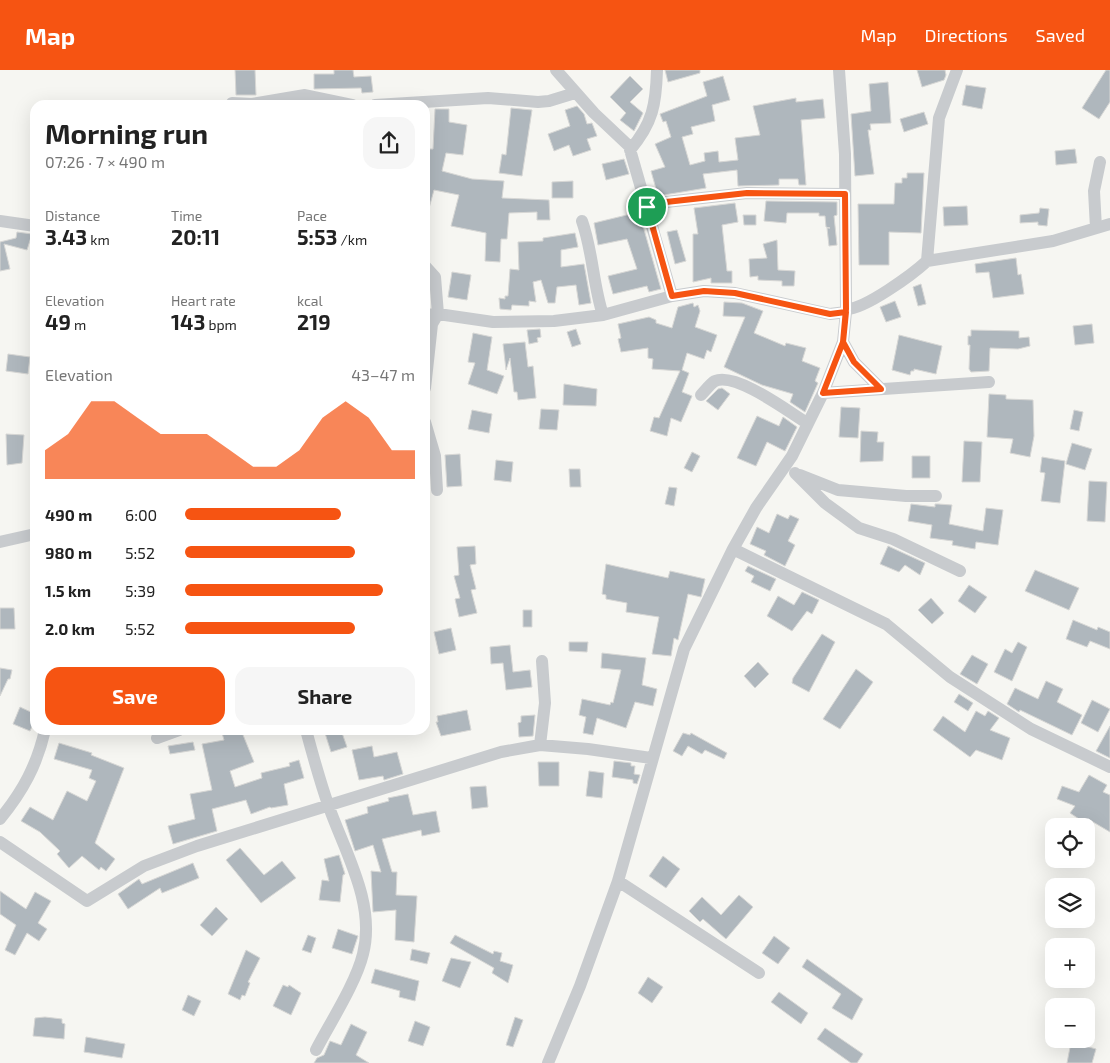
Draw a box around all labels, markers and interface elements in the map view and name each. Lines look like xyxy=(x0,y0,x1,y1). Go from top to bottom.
text: Map xyxy=(25,21,75,50)
text: Map xyxy=(860,24,897,46)
text: Directions xyxy=(925,24,1008,46)
text: Saved xyxy=(1036,24,1085,46)
text: Morning run xyxy=(45,116,208,150)
button: share xyxy=(363,117,415,169)
text: 07:26 · 7 × 490 m xyxy=(45,152,165,171)
pin xyxy=(626,186,668,228)
icon: arrive xyxy=(633,193,661,221)
text: Distance xyxy=(45,207,100,224)
text: Time xyxy=(171,207,202,224)
text: Pace xyxy=(297,207,327,224)
text: 3.43 xyxy=(45,224,87,249)
text: 20:11 xyxy=(171,224,220,249)
text: 5:53 xyxy=(297,224,338,249)
text: km xyxy=(87,231,110,248)
text: /km xyxy=(338,231,367,248)
text: Elevation xyxy=(45,292,104,309)
text: Heart rate xyxy=(171,292,236,309)
text: kcal xyxy=(297,292,323,309)
text: 49 xyxy=(45,309,71,334)
text: 143 xyxy=(171,309,205,334)
text: 219 xyxy=(297,309,331,334)
text: m xyxy=(71,316,86,333)
text: bpm xyxy=(205,316,237,333)
text: Elevation xyxy=(45,365,113,384)
text: 43–47 m xyxy=(351,365,415,384)
text: 490 m xyxy=(45,505,92,524)
text: 6:00 xyxy=(125,505,157,524)
text: 980 m xyxy=(45,543,92,562)
text: 5:52 xyxy=(125,543,155,562)
text: 1.5 km xyxy=(45,581,91,600)
text: 5:39 xyxy=(125,581,155,600)
text: 2.0 km xyxy=(45,619,95,638)
text: 5:52 xyxy=(125,619,155,638)
button: Save xyxy=(45,667,225,725)
button: Share xyxy=(235,667,415,725)
map controls xyxy=(1045,818,1095,1048)
button: locate xyxy=(1045,818,1095,868)
button: layers xyxy=(1045,878,1095,928)
button: + xyxy=(1045,938,1095,988)
button: − xyxy=(1045,998,1095,1048)

